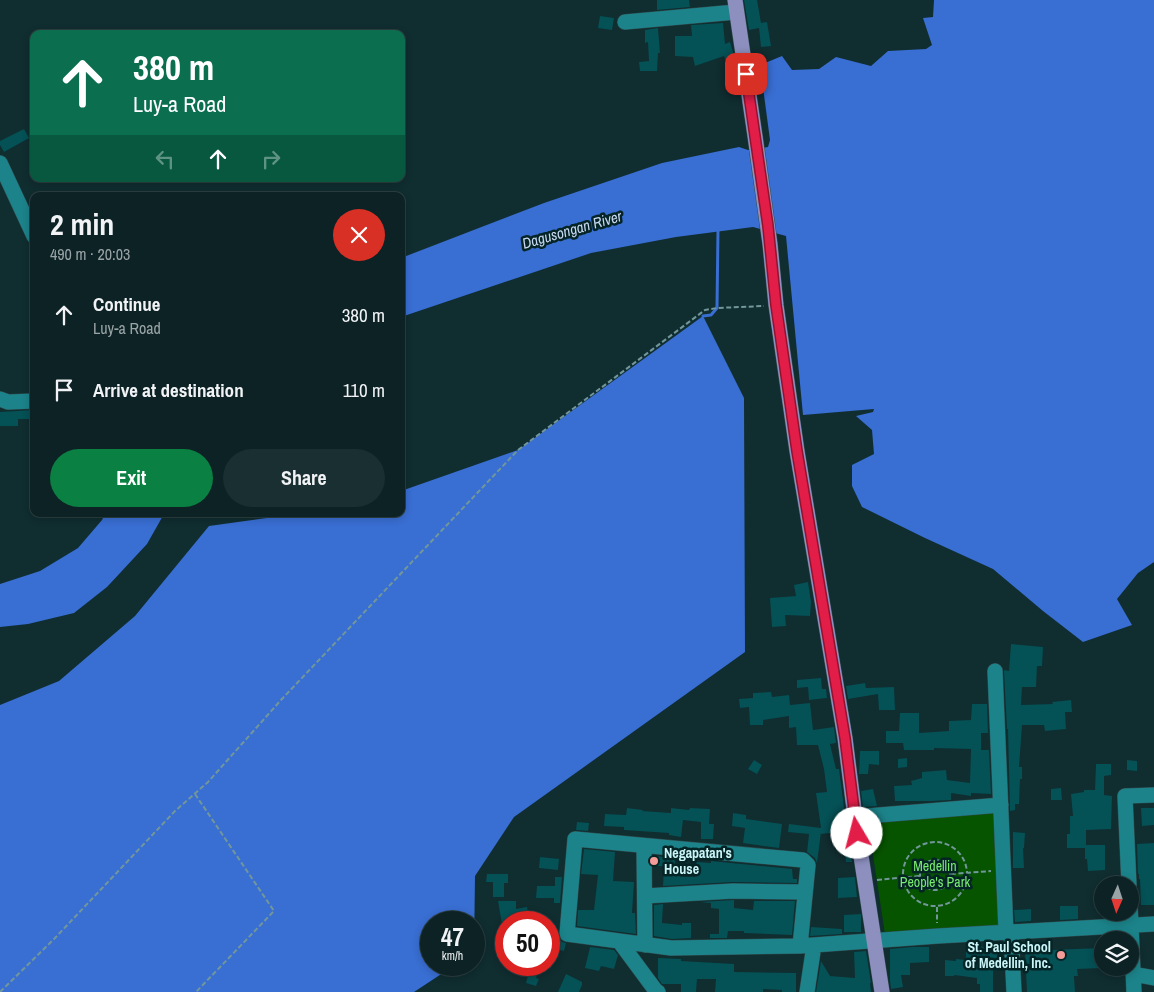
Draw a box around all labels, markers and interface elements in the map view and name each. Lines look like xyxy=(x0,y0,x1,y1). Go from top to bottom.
text: 380 m xyxy=(133,44,214,91)
icon: ahead xyxy=(50,50,115,115)
pin xyxy=(725,53,767,95)
icon: arrive xyxy=(732,60,760,88)
text: Luy-a Road xyxy=(133,89,226,119)
icon: left xyxy=(151,145,179,173)
icon: ahead xyxy=(204,145,232,173)
icon: right xyxy=(257,145,285,173)
text: 2 min xyxy=(50,204,114,244)
water label: Dagusongan River xyxy=(520,205,625,254)
button: close xyxy=(333,209,385,261)
text: 490 m · 20:03 xyxy=(50,243,130,265)
text: Continue xyxy=(93,291,161,317)
icon: ahead xyxy=(50,301,78,329)
text: 380 m xyxy=(342,302,385,328)
text: Luy-a Road xyxy=(93,317,161,339)
icon: arrive xyxy=(50,376,78,404)
text: Arrive at destination xyxy=(93,377,244,403)
text: 110 m xyxy=(343,377,385,403)
button: Exit xyxy=(50,449,213,507)
button: Share xyxy=(223,449,385,507)
position arrow xyxy=(830,806,882,858)
place label: Negapatan's House xyxy=(664,844,732,878)
marker: Negapatan's House xyxy=(648,855,660,867)
park label: Medellin People's Park xyxy=(900,857,970,891)
north arrow xyxy=(1094,876,1139,921)
map controls xyxy=(1094,876,1139,976)
speed limit sign: 50 xyxy=(495,911,560,976)
text: 47 xyxy=(441,920,464,954)
button: layers xyxy=(1094,931,1139,976)
place label: St. Paul School of Medellin, Inc. xyxy=(965,938,1051,972)
text: km/h xyxy=(442,948,463,964)
marker: St. Paul School of Medellin, Inc. xyxy=(1055,949,1067,961)

